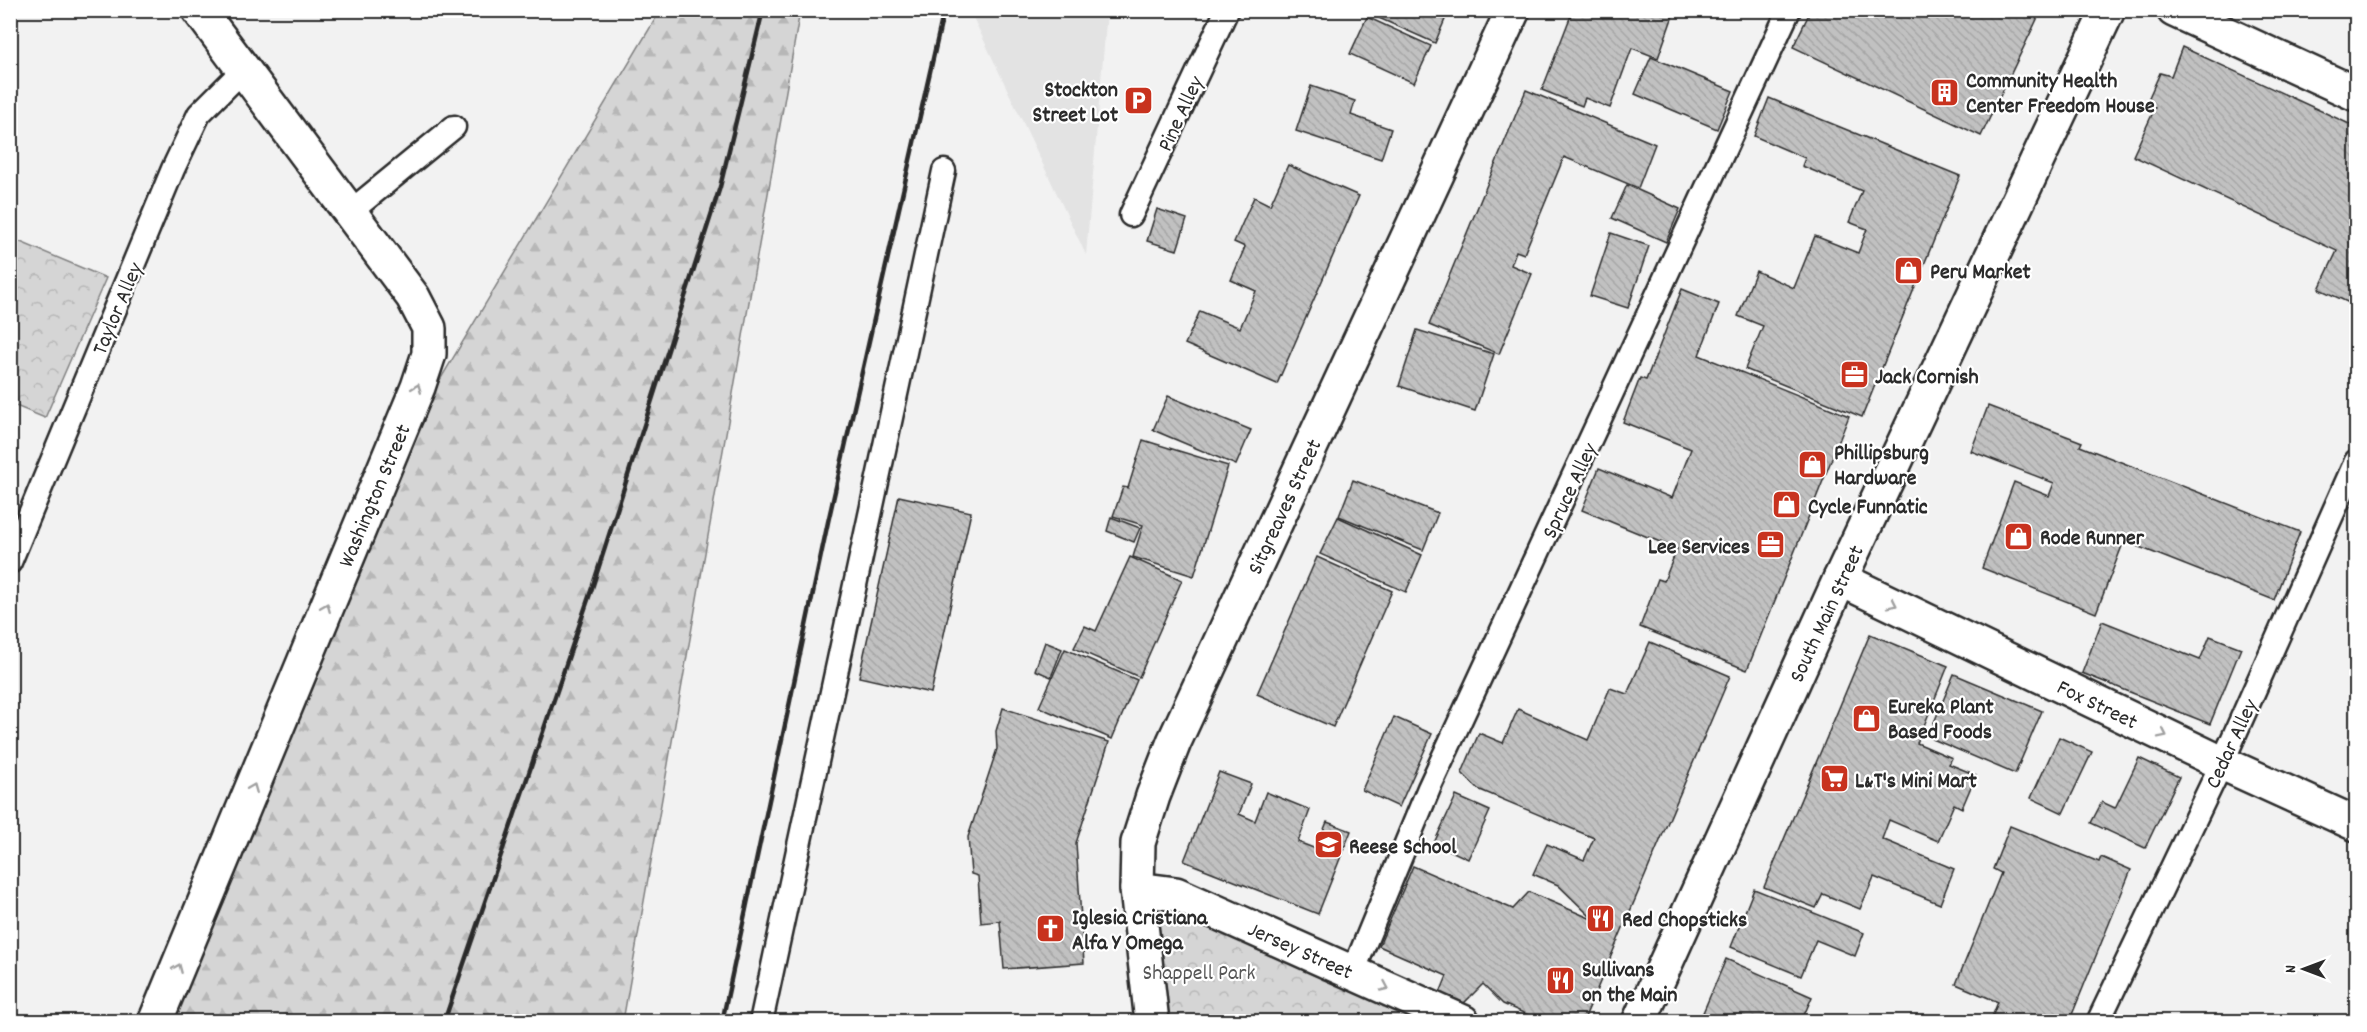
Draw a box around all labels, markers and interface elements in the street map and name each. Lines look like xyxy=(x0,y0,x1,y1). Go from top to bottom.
place label: Community Health Center Freedom House xyxy=(1966,67,2155,123)
street label: Pine Alley xyxy=(1151,71,1214,157)
place label: Stockton Street Lot xyxy=(1033,76,1119,132)
building icon: Community Health Center Freedom House xyxy=(1929,76,1961,108)
parking icon: Stockton Street Lot xyxy=(1123,85,1155,117)
shop icon: Peru Market xyxy=(1893,254,1925,286)
street label: Taylor Alley xyxy=(86,258,153,360)
place label: Peru Market xyxy=(1930,258,2031,289)
office icon: Jack Cornish xyxy=(1838,359,1870,391)
place label: Jack Cornish xyxy=(1875,363,1979,394)
one-way arrow xyxy=(410,383,422,394)
street label: Washington Street xyxy=(332,420,420,573)
street label: Sitgreaves Street xyxy=(1241,435,1331,580)
street label: Spruce Alley xyxy=(1536,438,1607,544)
place label: Phillipsburg Hardware xyxy=(1834,439,1929,495)
shop icon: Phillipsburg Hardware xyxy=(1797,448,1829,480)
shop icon: Cycle Funnatic xyxy=(1771,489,1803,521)
place label: Cycle Funnatic xyxy=(1808,493,1928,524)
shop icon: Rode Runner xyxy=(2003,520,2035,552)
place label: Rode Runner xyxy=(2040,524,2145,555)
office icon: Lee Services xyxy=(1755,529,1787,561)
place label: Lee Services xyxy=(1648,533,1750,564)
street label: South Main Street xyxy=(1783,541,1874,688)
one-way arrow xyxy=(1887,597,1898,608)
one-way arrow xyxy=(319,602,331,613)
street label: Fox Street xyxy=(2051,673,2142,739)
place label: Eureka Plant Based Foods xyxy=(1888,693,1994,749)
street label: Cedar Alley xyxy=(2199,694,2268,794)
shop icon: Eureka Plant Based Foods xyxy=(1851,702,1883,734)
one-way arrow xyxy=(2157,727,2168,739)
supermarket icon: L&T's Mini Mart xyxy=(1818,763,1850,795)
place label: L&T's Mini Mart xyxy=(1855,767,1978,798)
one-way arrow xyxy=(246,783,258,794)
school or university icon: Reese School xyxy=(1312,829,1344,861)
place label: Reese School xyxy=(1349,833,1457,864)
restaurant icon: Red Chopsticks xyxy=(1585,902,1617,934)
place label: Iglesia Cristiana Alfa Y Omega xyxy=(1072,904,1208,960)
place label: Red Chopsticks xyxy=(1622,906,1747,937)
church icon: Iglesia Cristiana Alfa Y Omega xyxy=(1035,913,1067,945)
street label: Jersey Street xyxy=(1242,915,1357,989)
north arrow xyxy=(2274,939,2334,999)
place label: Sullivans on the Main xyxy=(1582,956,1677,1012)
park label: Shappell Park xyxy=(1142,959,1256,990)
one-way arrow xyxy=(170,963,182,974)
restaurant icon: Sullivans on the Main xyxy=(1545,965,1577,997)
text: N xyxy=(2280,965,2303,973)
one-way arrow xyxy=(1379,979,1390,991)

